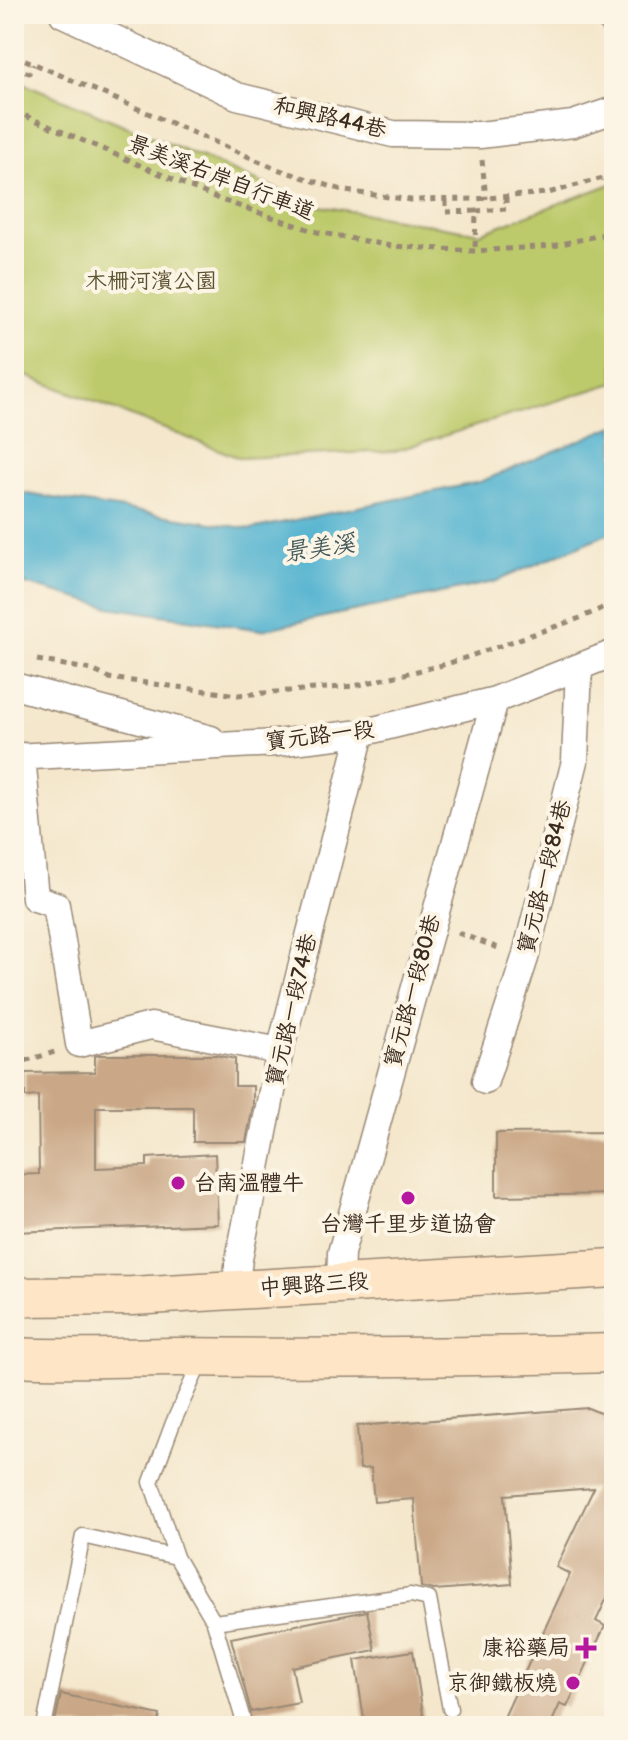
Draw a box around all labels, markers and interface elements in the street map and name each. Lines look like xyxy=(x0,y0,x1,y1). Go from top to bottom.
street label: 和興路44巷 xyxy=(271,92,389,144)
street label: 景美溪右岸自行車道 xyxy=(124,130,318,226)
park label: 木柵河濱公園 xyxy=(85,268,217,295)
water label: 景美溪 xyxy=(281,528,359,567)
street label: 寶元路一段 xyxy=(264,716,376,756)
street label: 寶元路一段84巷 xyxy=(513,797,577,957)
street label: 寶元路一段80巷 xyxy=(380,911,446,1071)
street label: 寶元路一段74巷 xyxy=(261,931,323,1089)
place label: 台南溫體牛 xyxy=(194,1170,304,1197)
marker: 台南溫體牛 xyxy=(169,1174,187,1192)
marker: 台灣千里步道協會 xyxy=(399,1189,417,1207)
place label: 台灣千里步道協會 xyxy=(320,1211,496,1238)
street label: 中興路三段 xyxy=(258,1268,370,1302)
place label: 康裕藥局 xyxy=(482,1635,570,1662)
marker: 康裕藥局 xyxy=(577,1639,595,1657)
place label: 京御鐵板燒 xyxy=(447,1670,557,1697)
marker: 京御鐵板燒 xyxy=(564,1674,582,1692)

